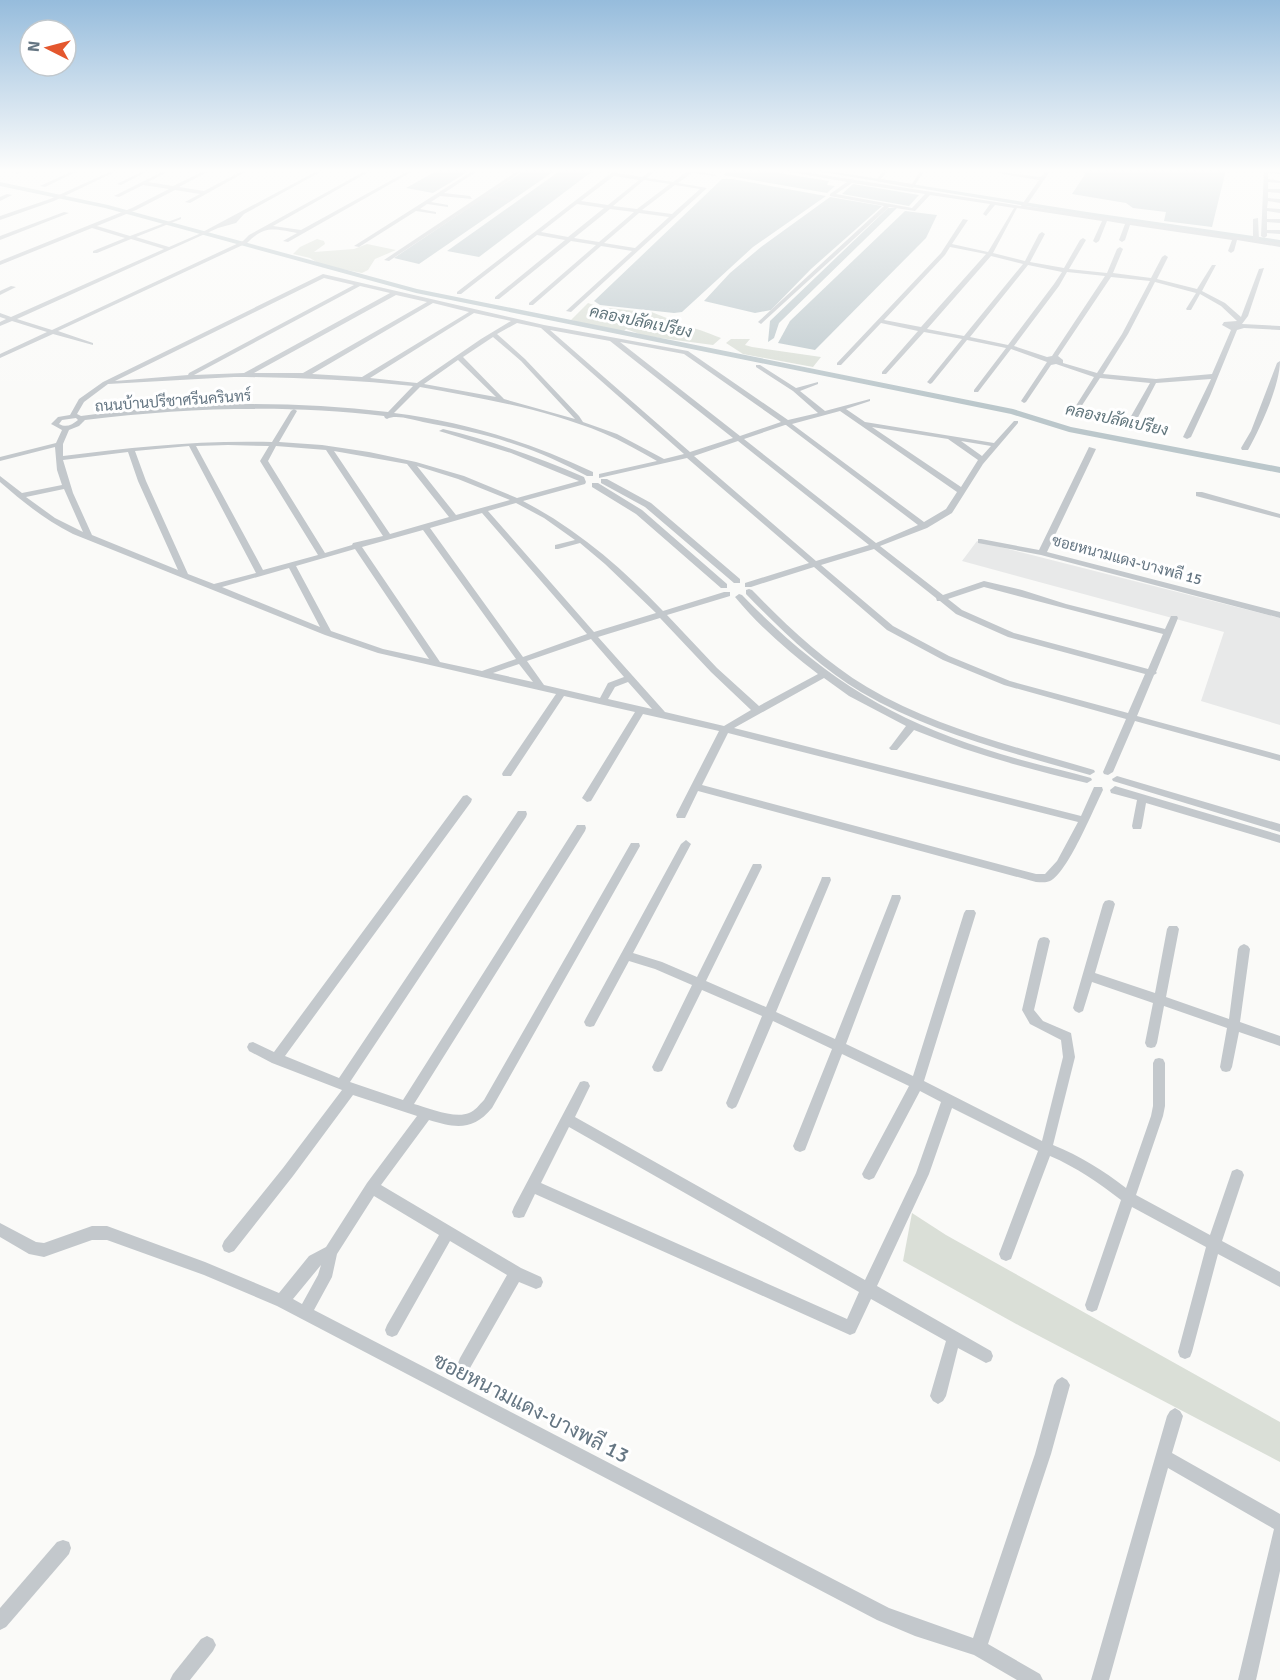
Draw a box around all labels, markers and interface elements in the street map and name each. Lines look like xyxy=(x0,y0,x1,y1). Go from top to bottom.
north arrow xyxy=(18,18,78,78)
text: N xyxy=(24,40,45,53)
water label: คลองปลัดเปรียง xyxy=(588,299,694,343)
street label: ถนนบ้านปรีชาศรีนครินทร์ xyxy=(94,386,252,415)
water label: คลองปลัดเปรียง xyxy=(1064,397,1170,441)
street label: ซอยหนามแดง-บางพลี 15 xyxy=(1050,530,1204,589)
street label: ซอยหนามแดง-บางพลี 13 xyxy=(429,1347,633,1469)

